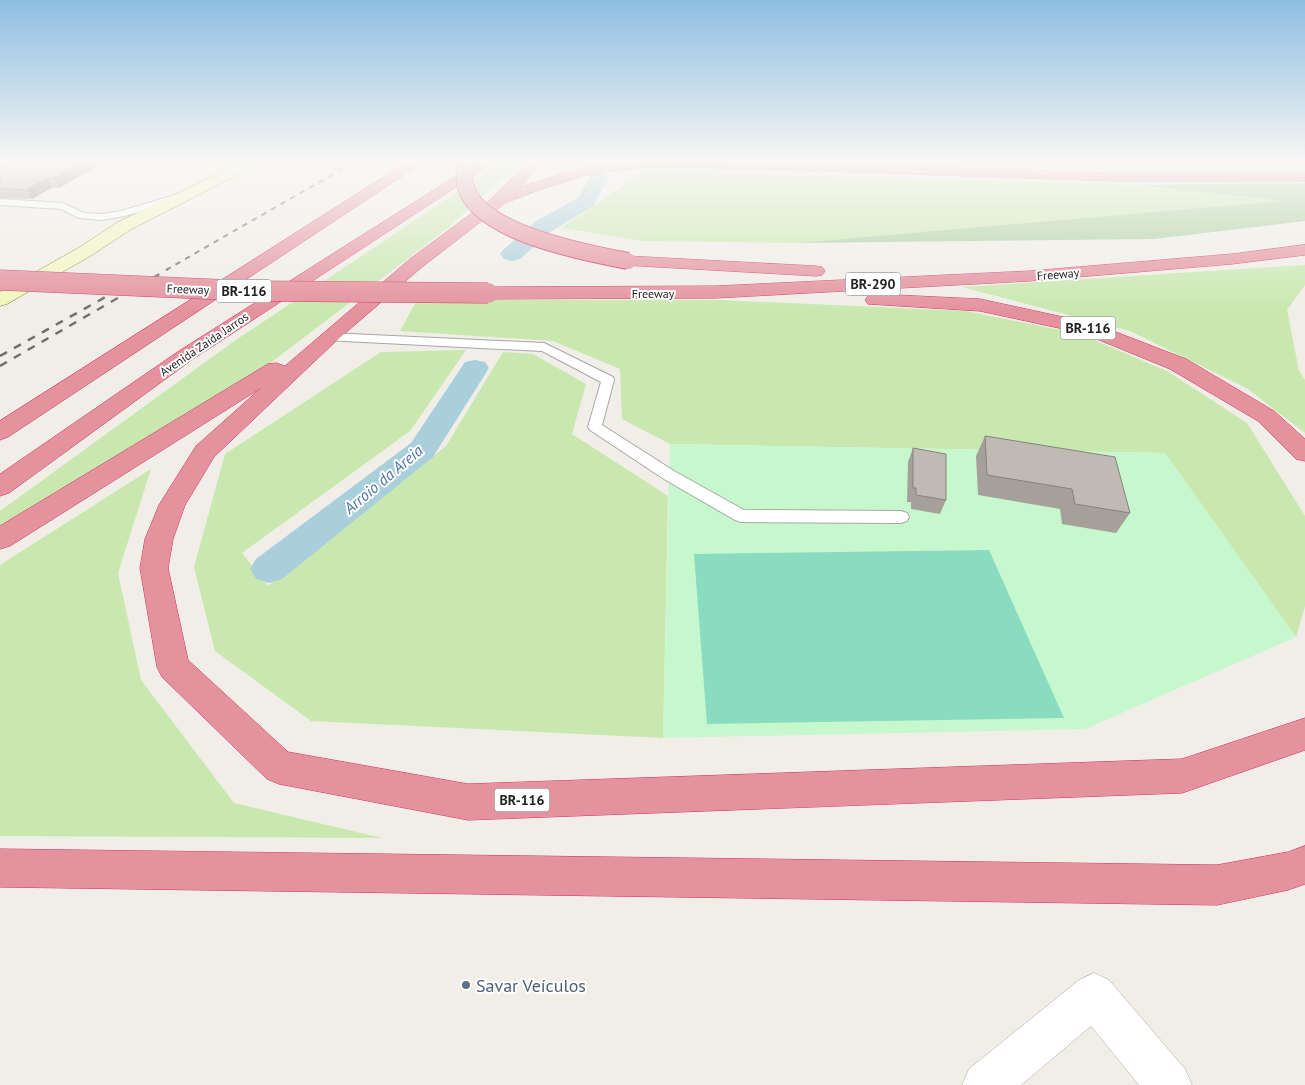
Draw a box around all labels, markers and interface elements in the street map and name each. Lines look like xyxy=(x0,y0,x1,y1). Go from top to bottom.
street label: Freeway xyxy=(1036,265,1080,283)
road number: BR-290 xyxy=(846,272,900,296)
road number: BR-116 xyxy=(216,280,272,302)
street label: Freeway xyxy=(166,281,210,297)
street label: Freeway xyxy=(632,286,675,301)
street label: Avenida Zaida Jarros xyxy=(157,309,251,379)
road number: BR-116 xyxy=(1060,316,1116,339)
water label: Arroio da Areia xyxy=(339,440,427,518)
road number: BR-116 xyxy=(494,788,550,812)
place label: Savar Veículos xyxy=(476,974,586,997)
marker: Savar Veículos xyxy=(460,979,472,991)

